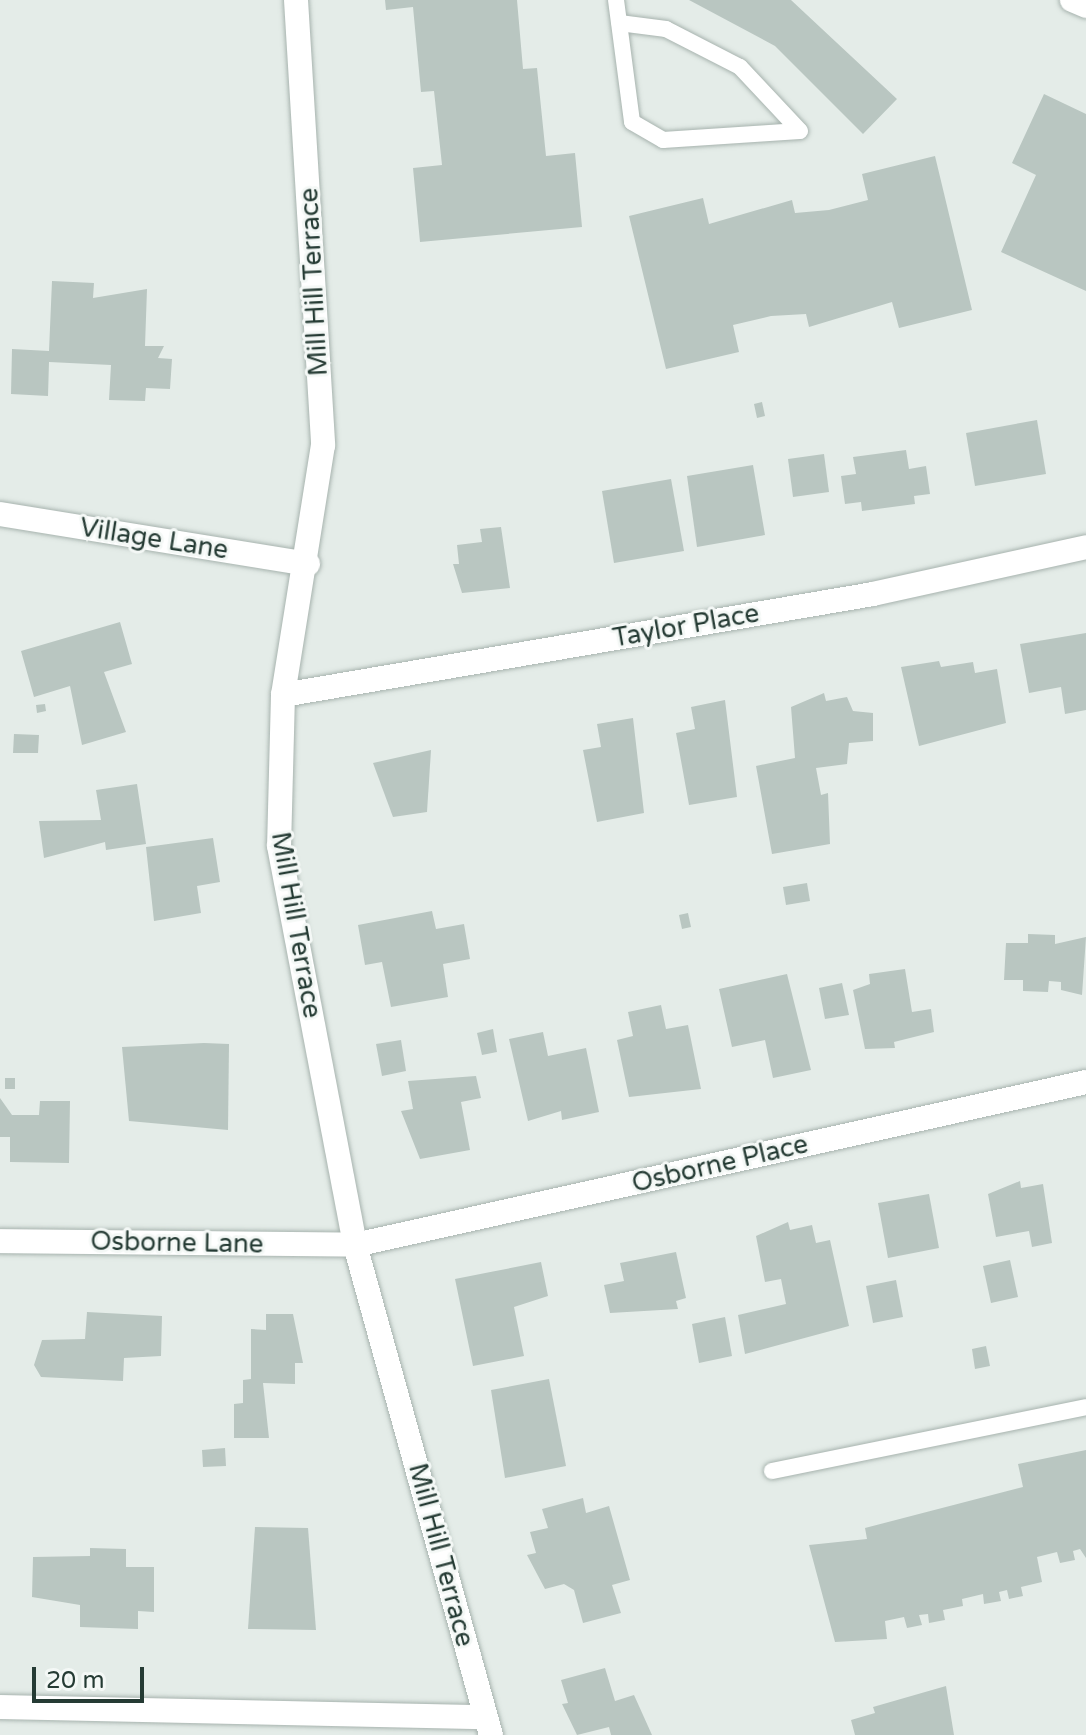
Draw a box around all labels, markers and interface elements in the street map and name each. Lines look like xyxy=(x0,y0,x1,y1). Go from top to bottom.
street label: Mill Hill Terrace xyxy=(293,187,335,377)
street label: Village Lane xyxy=(78,512,230,566)
street label: Taylor Place xyxy=(610,598,762,654)
street label: Mill Hill Terrace xyxy=(264,829,328,1021)
street label: Osborne Place xyxy=(629,1129,811,1199)
street label: Osborne Lane xyxy=(90,1226,264,1260)
street label: Mill Hill Terrace xyxy=(402,1460,480,1650)
scale bar xyxy=(36,1651,148,1701)
text: 20 m xyxy=(46,1666,104,1695)

